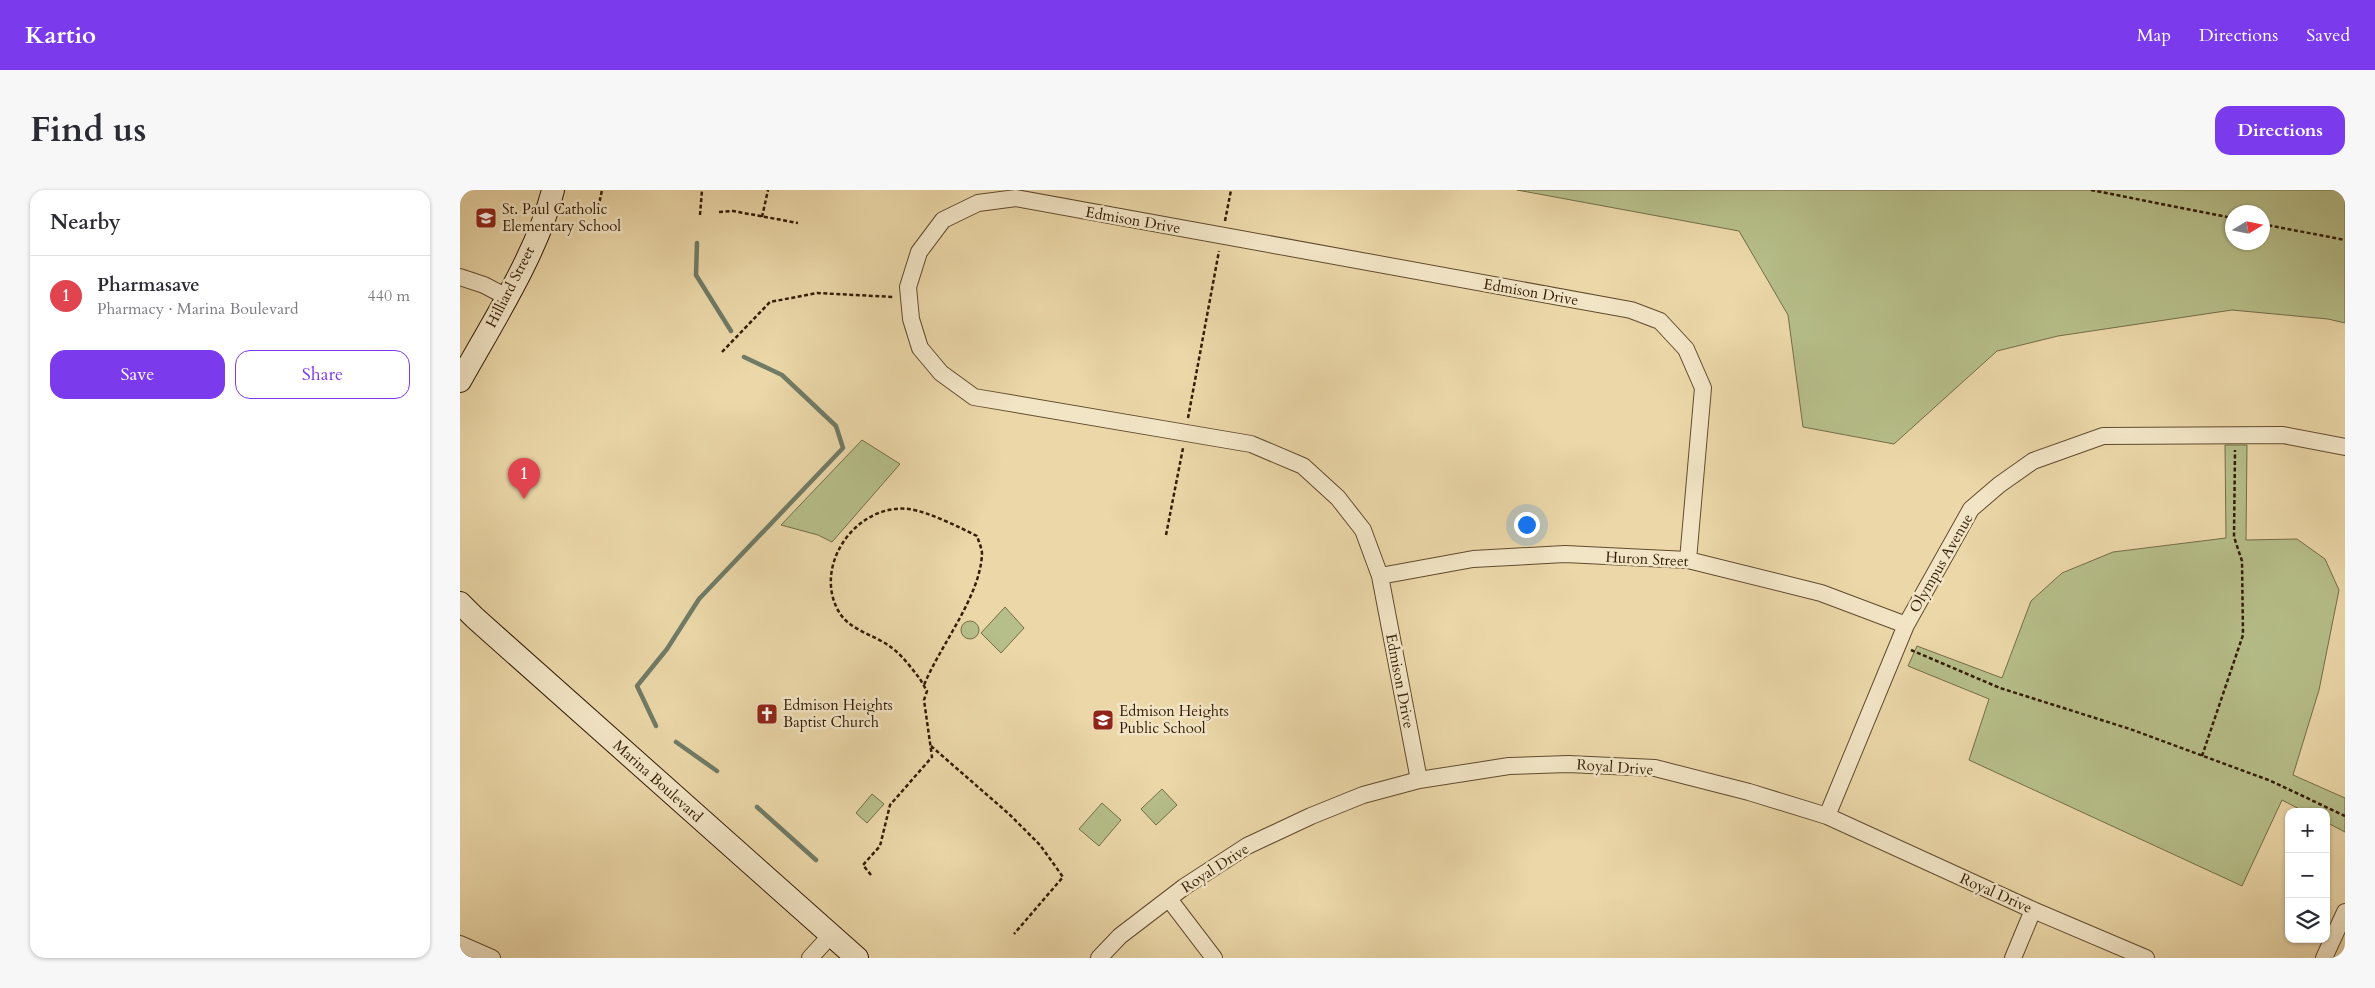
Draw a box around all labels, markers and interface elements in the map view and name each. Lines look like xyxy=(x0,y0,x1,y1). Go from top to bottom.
text: Kartio xyxy=(25,19,96,52)
text: Map xyxy=(2137,23,2171,48)
text: Directions xyxy=(2199,23,2278,48)
text: Saved xyxy=(2306,23,2350,48)
text: Find us xyxy=(30,106,146,154)
button: Directions xyxy=(2215,106,2345,155)
place label: St. Paul Catholic Elementary School xyxy=(502,199,621,236)
street label: Edmison Drive xyxy=(1084,202,1182,238)
north arrow xyxy=(2225,205,2270,250)
school or university icon: St. Paul Catholic Elementary School xyxy=(474,206,498,230)
text: Nearby xyxy=(50,208,121,237)
street label: Hilliard Street xyxy=(481,243,539,331)
text: Pharmasave xyxy=(97,272,200,298)
street label: Edmison Drive xyxy=(1482,274,1580,310)
text: 1 xyxy=(62,285,70,307)
text: 440 m xyxy=(368,285,410,307)
text: Pharmacy · Marina Boulevard xyxy=(97,298,298,320)
button: Save xyxy=(50,350,225,399)
button: Share xyxy=(235,350,410,399)
pin: 1 xyxy=(508,458,540,499)
street label: Olympus Avenue xyxy=(1905,510,1978,616)
your location xyxy=(1514,512,1540,538)
street label: Huron Street xyxy=(1605,547,1689,571)
street label: Edmison Drive xyxy=(1381,632,1419,730)
place label: Edmison Heights Baptist Church xyxy=(783,695,893,732)
place label: Edmison Heights Public School xyxy=(1119,701,1229,738)
church icon: Edmison Heights Baptist Church xyxy=(755,702,779,726)
school or university icon: Edmison Heights Public School xyxy=(1091,708,1115,732)
street label: Marina Boulevard xyxy=(609,735,707,827)
street label: Royal Drive xyxy=(1576,754,1654,780)
map controls xyxy=(2285,808,2330,943)
button: + xyxy=(2285,808,2330,853)
street label: Royal Drive xyxy=(1177,839,1253,897)
button: − xyxy=(2285,853,2330,898)
street label: Royal Drive xyxy=(1957,868,2035,918)
button: layers xyxy=(2285,898,2330,943)

